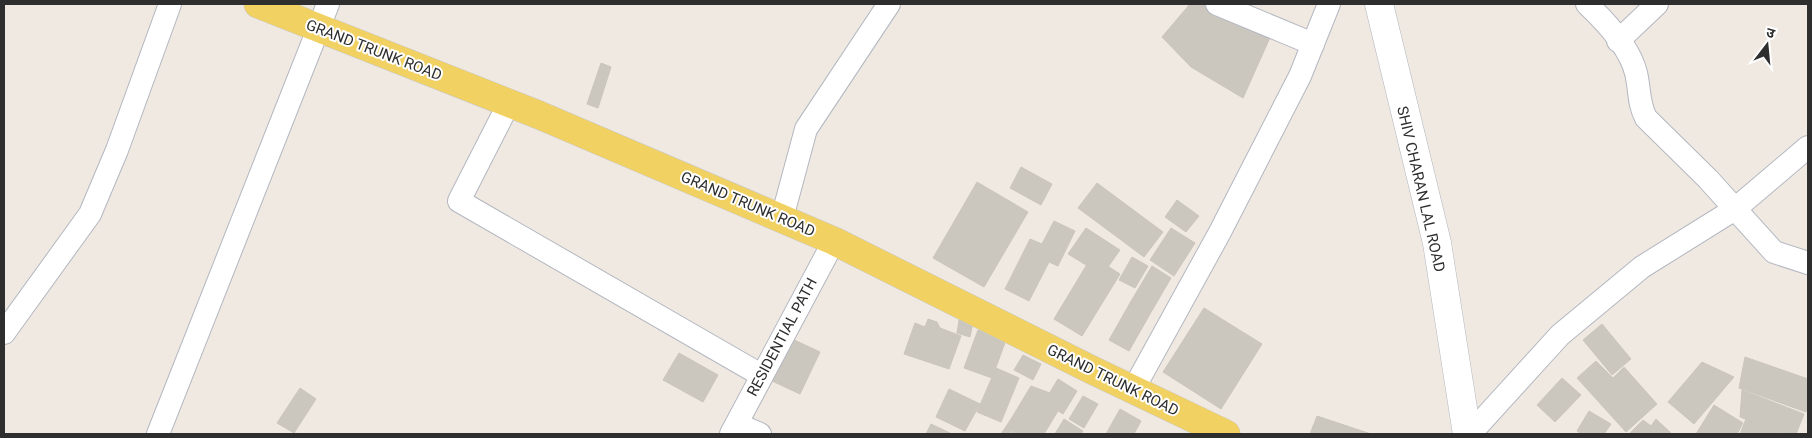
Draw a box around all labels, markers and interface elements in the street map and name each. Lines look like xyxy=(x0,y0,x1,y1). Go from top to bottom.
street label: GRAND TRUNK ROAD xyxy=(304,16,444,84)
north arrow xyxy=(1742,20,1792,70)
text: उ xyxy=(1764,24,1777,42)
street label: SHIV CHARAN LAL ROAD xyxy=(1393,104,1449,274)
street label: GRAND TRUNK ROAD xyxy=(678,168,818,240)
street label: RESIDENTIAL PATH xyxy=(743,275,821,399)
street label: GRAND TRUNK ROAD xyxy=(1044,340,1182,420)

